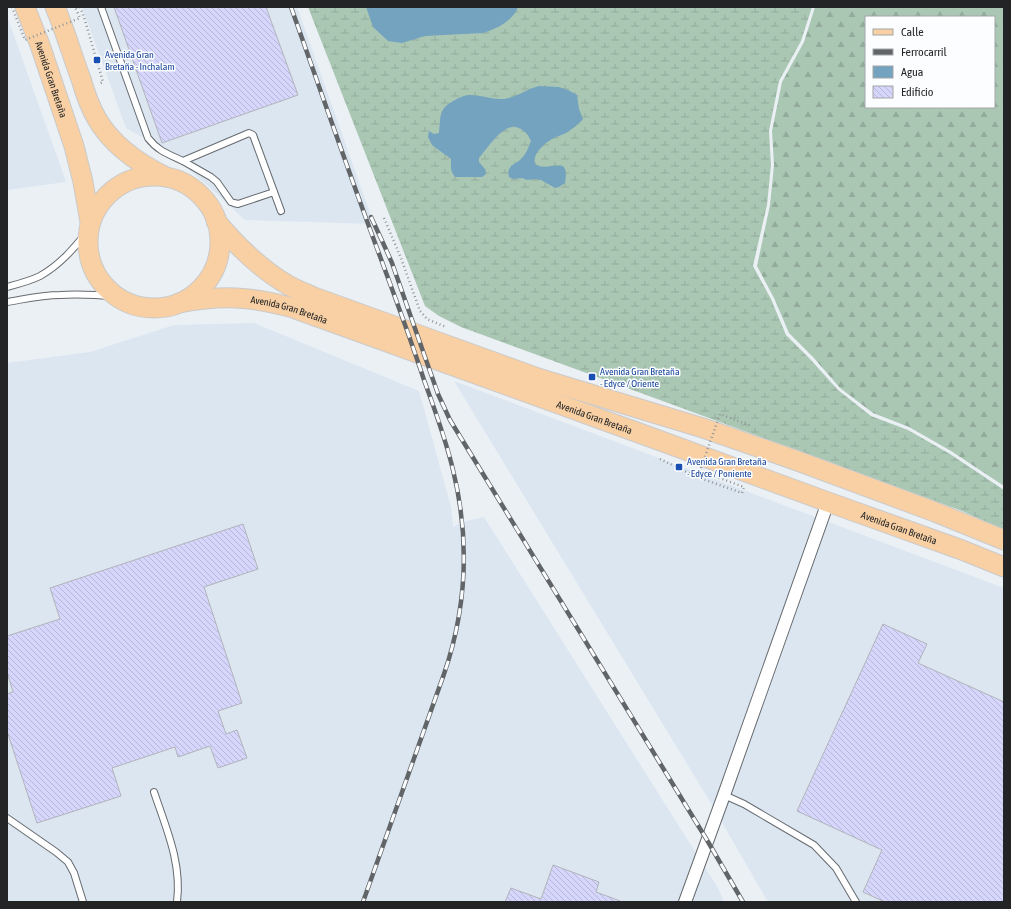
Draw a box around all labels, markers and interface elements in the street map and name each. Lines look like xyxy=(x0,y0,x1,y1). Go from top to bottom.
legend xyxy=(865,16,995,108)
text: Calle xyxy=(901,25,924,39)
street label: Avenida Gran Bretaña xyxy=(33,40,69,119)
text: Ferrocarril xyxy=(901,45,948,59)
place label: Avenida Gran Bretaña - Inchalam xyxy=(105,49,175,72)
marker: Avenida Gran Bretaña - Inchalam xyxy=(92,55,102,65)
text: Agua xyxy=(901,65,923,79)
text: Edificio xyxy=(901,85,934,99)
street label: Avenida Gran Bretaña xyxy=(250,294,329,326)
place label: Avenida Gran Bretaña - Edyce / Oriente xyxy=(600,366,680,389)
marker: Avenida Gran Bretaña - Edyce / Oriente xyxy=(587,372,597,382)
street label: Avenida Gran Bretaña xyxy=(555,399,634,436)
place label: Avenida Gran Bretaña - Edyce / Poniente xyxy=(687,456,767,479)
marker: Avenida Gran Bretaña - Edyce / Poniente xyxy=(674,462,684,472)
street label: Avenida Gran Bretaña xyxy=(860,509,939,547)

